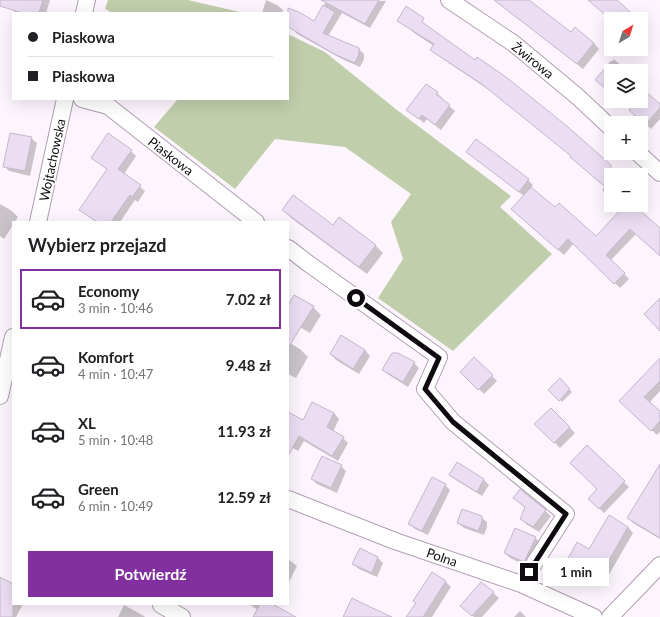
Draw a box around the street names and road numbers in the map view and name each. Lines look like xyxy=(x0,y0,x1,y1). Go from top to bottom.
street label: Żwirowa xyxy=(509,38,557,82)
street label: Wojtachowska xyxy=(35,117,69,203)
street label: Piaskowa xyxy=(145,133,197,179)
street label: Polna xyxy=(424,544,460,570)

